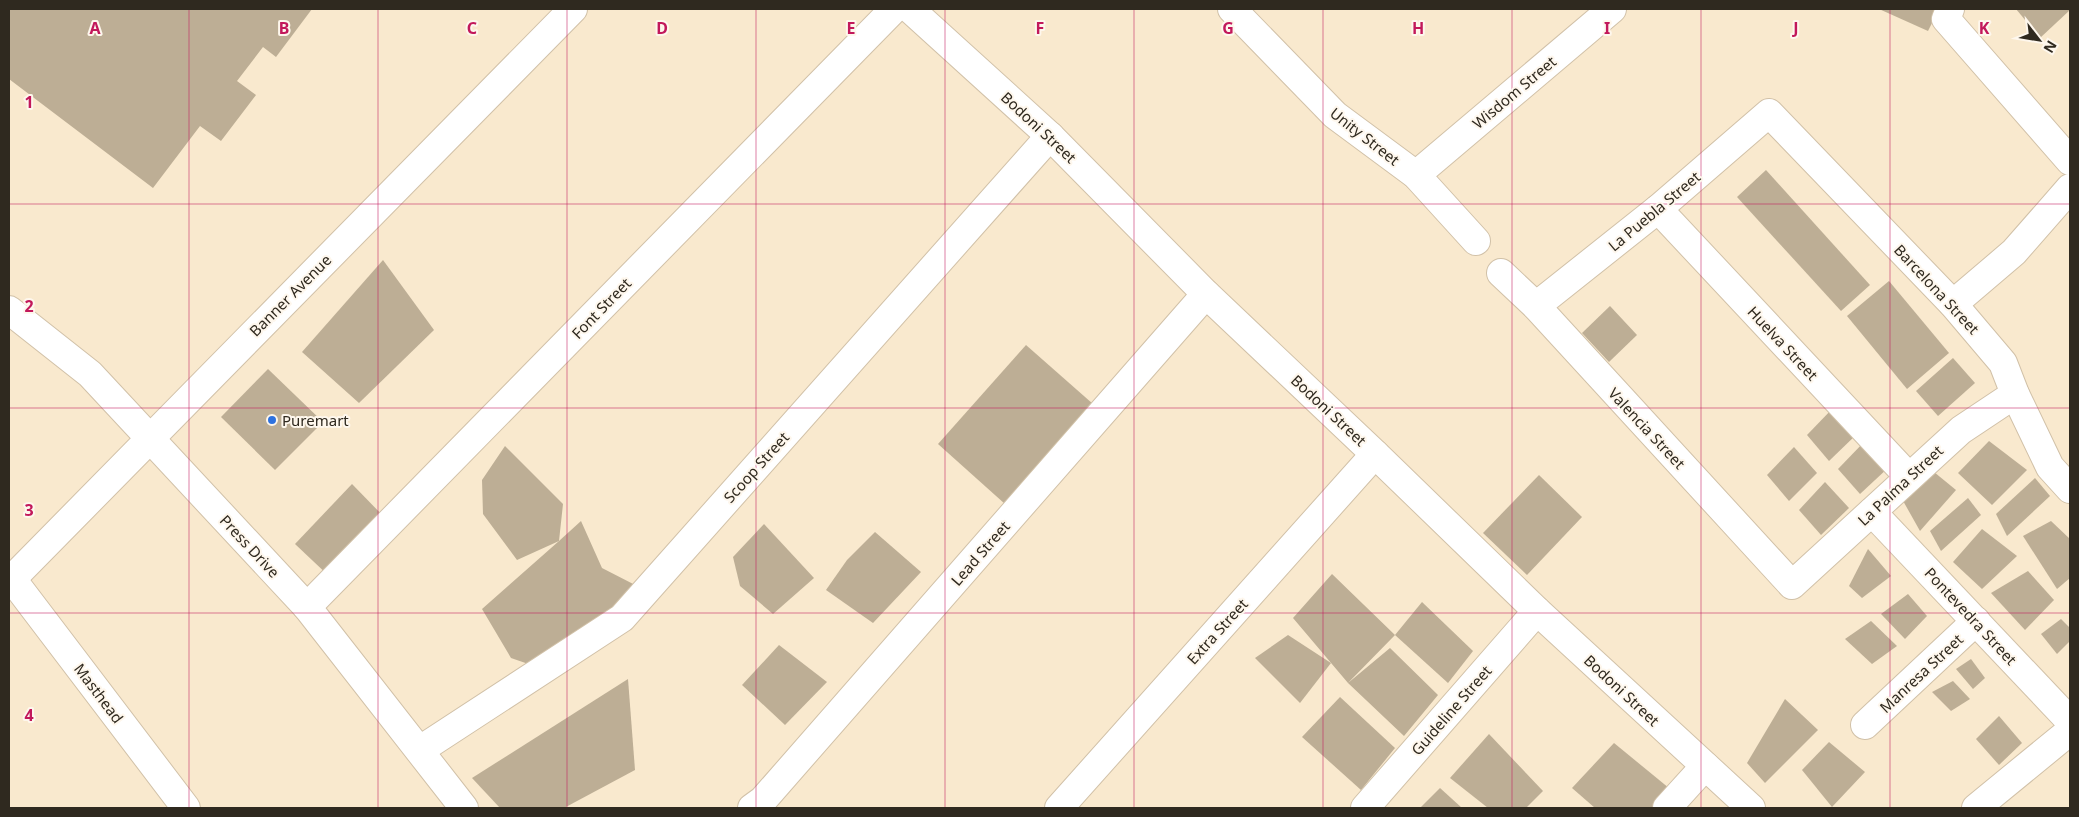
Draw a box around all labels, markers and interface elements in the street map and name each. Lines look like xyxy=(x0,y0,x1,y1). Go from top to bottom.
north arrow xyxy=(2014,15,2064,65)
text: A xyxy=(89,17,101,39)
text: B xyxy=(279,17,289,39)
text: C xyxy=(467,17,477,39)
text: D xyxy=(656,17,668,39)
text: E xyxy=(847,17,856,39)
text: F xyxy=(1036,17,1044,39)
text: G xyxy=(1222,17,1234,39)
text: H xyxy=(1412,17,1424,39)
text: I xyxy=(1604,17,1610,39)
text: J xyxy=(1791,17,1799,39)
text: K xyxy=(1979,17,1990,39)
text: N xyxy=(2039,37,2062,57)
street label: Wisdom Street xyxy=(1468,51,1560,133)
street label: Bodoni Street xyxy=(997,87,1081,167)
text: 1 xyxy=(24,91,34,113)
street label: Unity Street xyxy=(1326,103,1404,170)
street label: La Puebla Street xyxy=(1604,166,1705,255)
street label: Barcelona Street xyxy=(1890,240,1984,339)
street label: Banner Avenue xyxy=(245,250,335,340)
street label: Font Street xyxy=(567,273,635,343)
text: 2 xyxy=(24,295,34,317)
street label: Huelva Street xyxy=(1743,302,1823,385)
street label: Bodoni Street xyxy=(1287,370,1371,450)
street label: Valencia Street xyxy=(1604,383,1690,473)
place label: Puremart xyxy=(282,410,349,430)
marker: Puremart xyxy=(266,414,278,426)
street label: Scoop Street xyxy=(719,427,793,507)
street label: La Palma Street xyxy=(1853,440,1947,530)
text: 3 xyxy=(24,499,34,521)
street label: Press Drive xyxy=(216,510,284,582)
street label: Lead Street xyxy=(946,516,1014,590)
street label: Pontevedra Street xyxy=(1921,563,2022,669)
street label: Extra Street xyxy=(1182,593,1252,668)
street label: Manresa Street xyxy=(1875,629,1967,717)
street label: Bodoni Street xyxy=(1580,650,1664,730)
street label: Masthead xyxy=(70,659,128,727)
street label: Guideline Street xyxy=(1406,660,1496,759)
text: 4 xyxy=(24,704,34,726)

